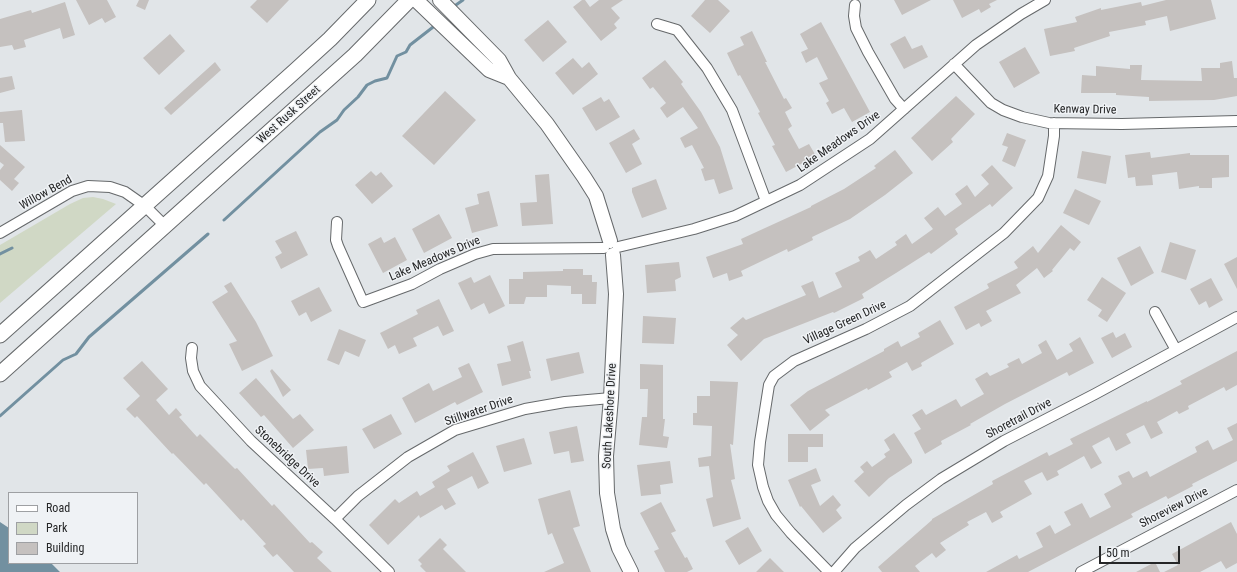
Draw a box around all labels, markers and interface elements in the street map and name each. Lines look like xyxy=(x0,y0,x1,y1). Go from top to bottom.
street label: West Rusk Street xyxy=(254,83,324,147)
street label: Kenway Drive xyxy=(1053,102,1117,118)
street label: Lake Meadows Drive xyxy=(795,108,883,176)
street label: Willow Bend xyxy=(17,173,75,213)
street label: Lake Meadows Drive xyxy=(387,233,483,285)
street label: Village Green Drive xyxy=(801,298,889,348)
street label: South Lakeshore Drive xyxy=(600,363,620,469)
street label: Stillwater Drive xyxy=(443,393,515,429)
street label: Shoretrail Drive xyxy=(984,396,1054,442)
street label: Stonebridge Drive xyxy=(252,423,322,491)
street label: Shoreview Drive xyxy=(1137,485,1211,531)
legend xyxy=(8,492,138,564)
text: Road xyxy=(46,501,70,515)
text: Park xyxy=(46,521,67,535)
scale bar xyxy=(1101,538,1182,564)
text: Building xyxy=(46,541,84,555)
text: 50 m xyxy=(1106,546,1130,560)

